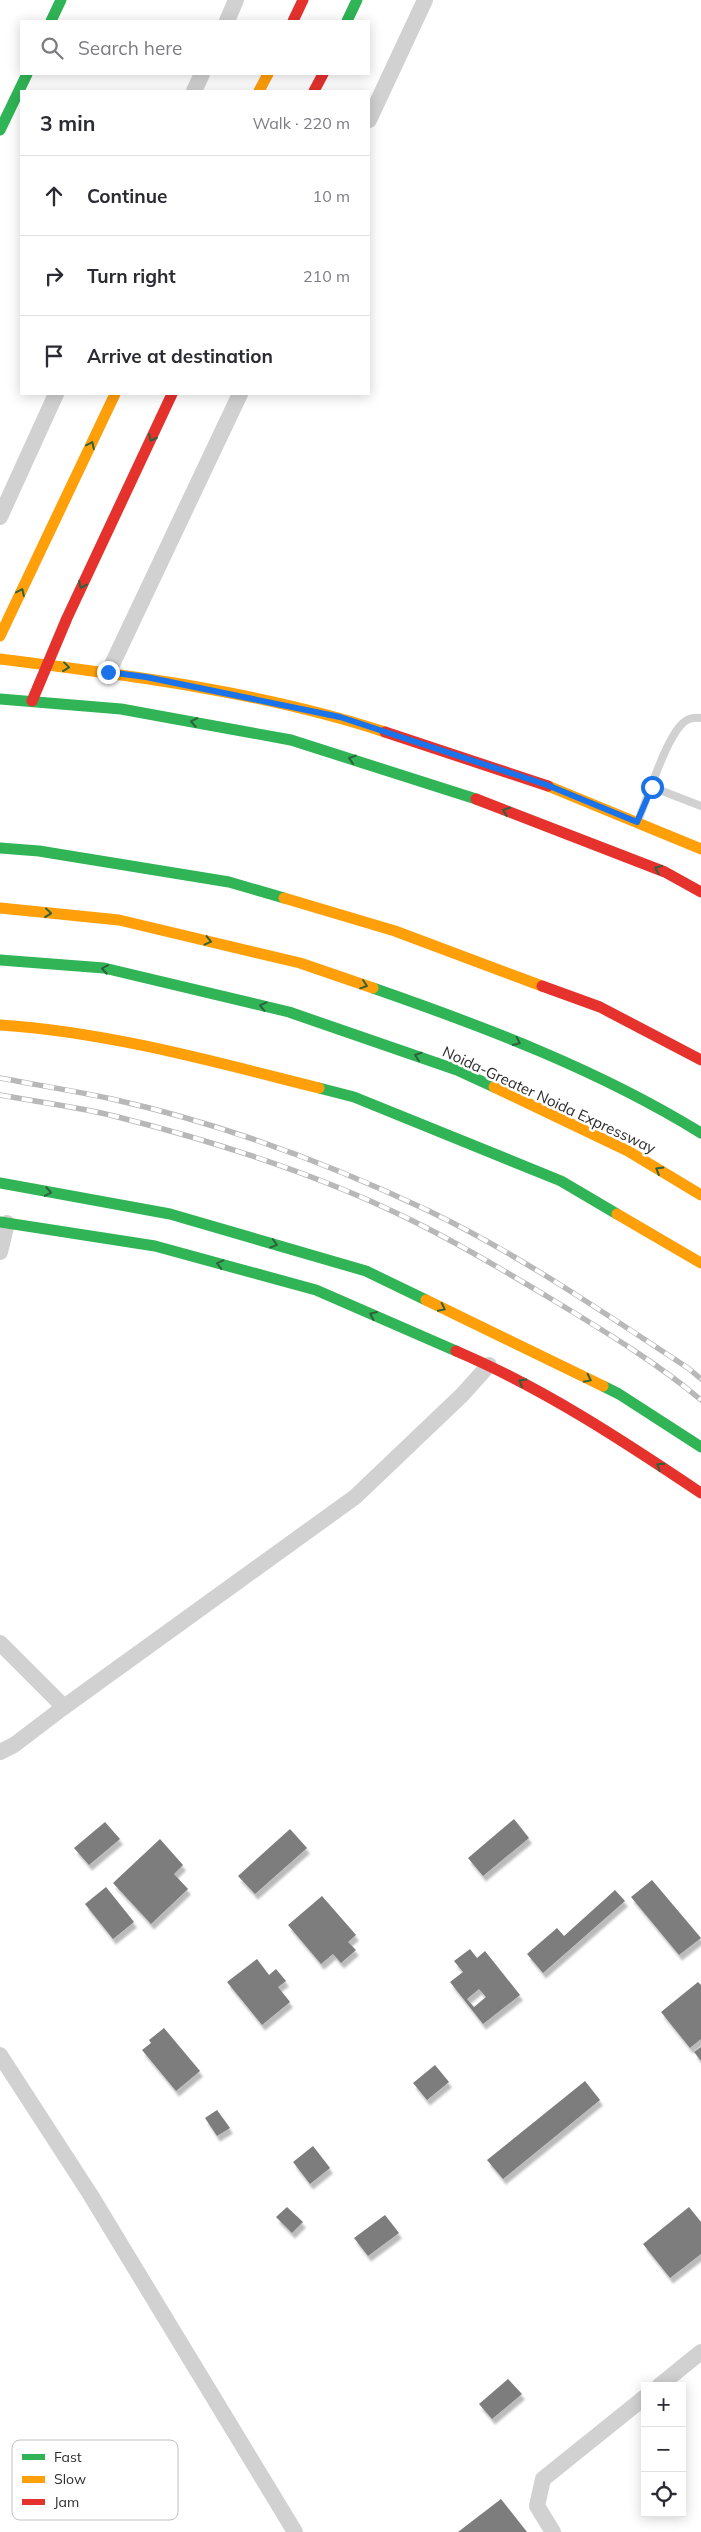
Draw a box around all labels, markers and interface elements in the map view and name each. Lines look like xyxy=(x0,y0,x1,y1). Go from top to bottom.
search box xyxy=(20,20,370,75)
icon: search xyxy=(38,34,66,62)
text: Search here xyxy=(78,36,182,60)
text: 3 min xyxy=(40,110,95,136)
text: Walk · 220 m xyxy=(252,113,350,133)
icon: ahead xyxy=(40,182,68,210)
text: Continue xyxy=(87,184,167,208)
text: 10 m xyxy=(313,186,350,206)
icon: right xyxy=(40,262,68,290)
text: Turn right xyxy=(87,264,176,288)
text: 210 m xyxy=(303,266,350,286)
icon: arrive xyxy=(40,342,68,370)
text: Arrive at destination xyxy=(87,344,273,368)
one-way arrow xyxy=(147,433,158,442)
one-way arrow xyxy=(84,441,95,450)
one-way arrow xyxy=(78,580,89,589)
one-way arrow xyxy=(14,588,25,597)
one-way arrow xyxy=(62,661,70,672)
route end xyxy=(97,661,120,684)
one-way arrow xyxy=(190,718,199,728)
one-way arrow xyxy=(348,755,357,765)
route start xyxy=(641,776,664,799)
one-way arrow xyxy=(502,807,511,817)
one-way arrow xyxy=(654,865,663,875)
one-way arrow xyxy=(45,907,53,918)
one-way arrow xyxy=(204,935,213,946)
one-way arrow xyxy=(101,964,110,974)
one-way arrow xyxy=(360,979,368,989)
one-way arrow xyxy=(259,1001,268,1012)
one-way arrow xyxy=(512,1035,521,1046)
street label: Noida-Greater Noida Expressway xyxy=(440,1042,659,1157)
one-way arrow xyxy=(414,1052,422,1062)
one-way arrow xyxy=(656,1166,665,1176)
one-way arrow xyxy=(44,1186,52,1196)
one-way arrow xyxy=(270,1239,278,1249)
one-way arrow xyxy=(216,1259,224,1269)
one-way arrow xyxy=(437,1302,446,1312)
one-way arrow xyxy=(370,1310,378,1320)
one-way arrow xyxy=(583,1372,592,1383)
one-way arrow xyxy=(518,1378,527,1388)
one-way arrow xyxy=(657,1463,666,1472)
map controls xyxy=(641,2382,686,2517)
button: + xyxy=(641,2382,686,2427)
button: − xyxy=(641,2427,686,2472)
legend xyxy=(12,2440,178,2520)
text: Fast xyxy=(54,2448,82,2466)
text: Slow xyxy=(54,2470,86,2488)
button: locate xyxy=(641,2472,686,2517)
text: Jam xyxy=(54,2493,79,2511)

